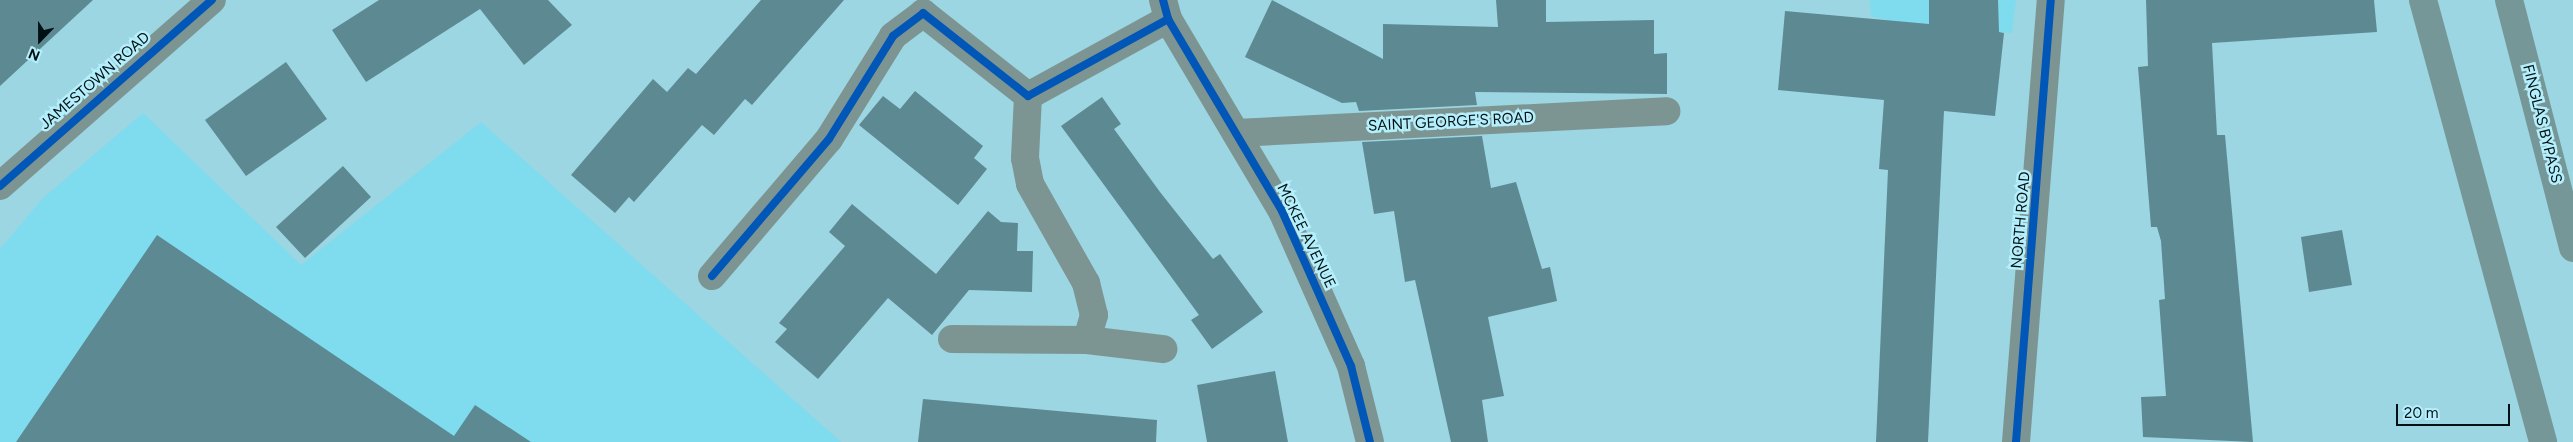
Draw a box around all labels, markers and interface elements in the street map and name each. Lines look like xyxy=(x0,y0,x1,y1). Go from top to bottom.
north arrow xyxy=(15,15,65,65)
street label: JAMESTOWN ROAD xyxy=(36,28,154,134)
text: N xyxy=(26,44,42,64)
street label: FINGLAS BYPASS xyxy=(2519,63,2565,185)
street label: SAINT GEORGE'S ROAD xyxy=(1368,109,1534,135)
street label: NORTH ROAD xyxy=(2008,171,2034,269)
street label: MCKEE AVENUE xyxy=(1273,181,1339,291)
scale bar xyxy=(2398,394,2512,426)
text: 20 m xyxy=(2404,404,2438,422)

